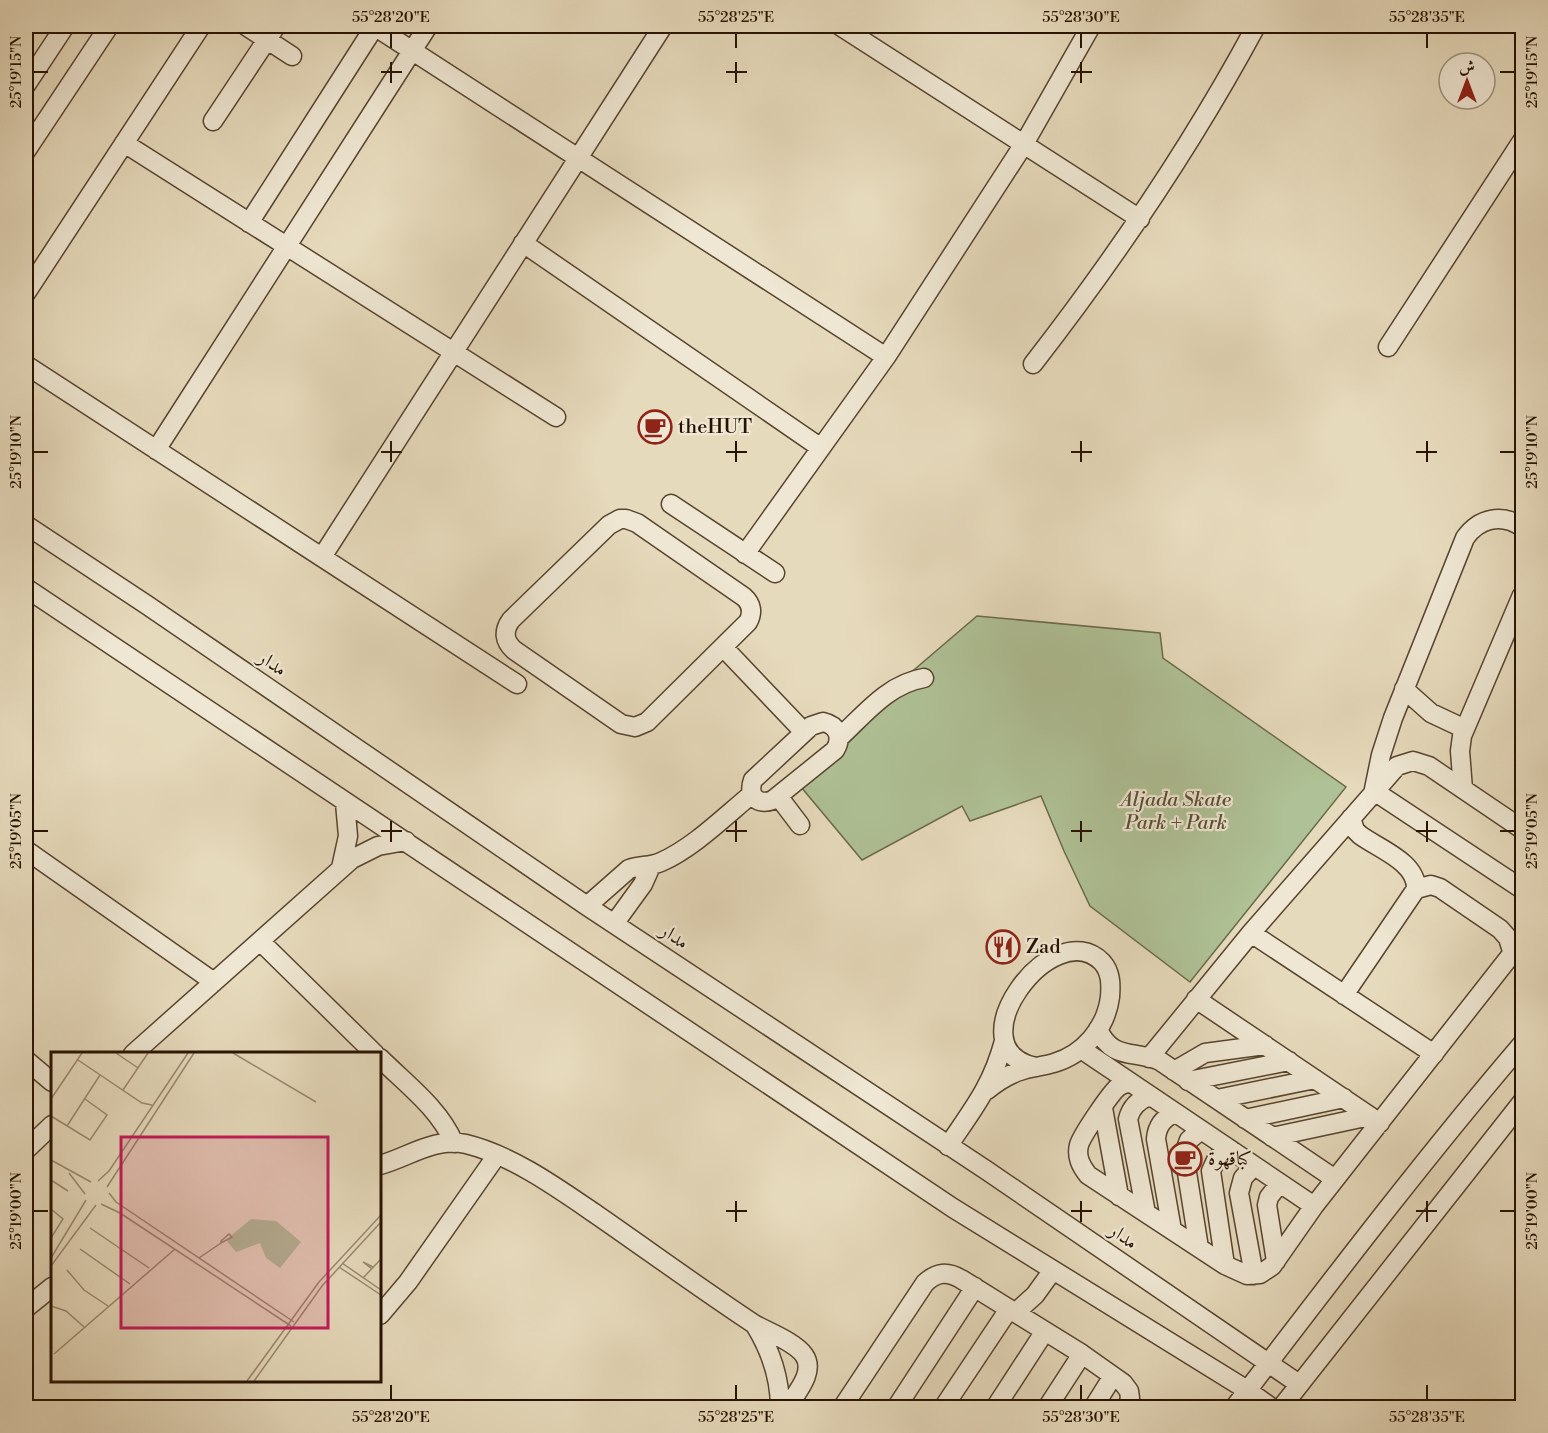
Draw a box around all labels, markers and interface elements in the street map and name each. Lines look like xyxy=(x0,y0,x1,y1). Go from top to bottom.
text: 55°28'20"E xyxy=(352,8,430,27)
text: 55°28'25"E xyxy=(698,8,774,27)
text: 55°28'30"E xyxy=(1042,8,1120,27)
text: 55°28'35"E xyxy=(1389,8,1465,27)
text: 25°19'15"N xyxy=(7,36,26,108)
text: 25°19'15"N xyxy=(1523,36,1542,108)
north arrow xyxy=(1437,51,1497,111)
text: ش xyxy=(1459,57,1475,77)
cafe icon: theHUT xyxy=(637,409,673,445)
text: 25°19'10"N xyxy=(7,415,26,489)
place label: theHUT xyxy=(678,415,752,440)
text: 25°19'10"N xyxy=(1523,415,1542,489)
street label: مدار xyxy=(251,644,291,683)
park label: Aljada Skate Park + Park xyxy=(1119,788,1232,836)
text: 25°19'05"N xyxy=(7,793,26,869)
text: 25°19'05"N xyxy=(1523,793,1542,869)
street label: مدار xyxy=(653,917,693,956)
restaurant icon: Zad xyxy=(985,929,1021,965)
place label: Zad xyxy=(1026,935,1061,960)
inset map xyxy=(51,1052,381,1382)
cafe icon: كباقهوة xyxy=(1167,1141,1203,1177)
place label: كباقهوة xyxy=(1208,1147,1252,1172)
text: 25°19'00"N xyxy=(7,1172,26,1250)
text: 25°19'00"N xyxy=(1523,1172,1542,1250)
street label: مدار xyxy=(1102,1217,1142,1256)
text: 55°28'20"E xyxy=(352,1408,430,1427)
text: 55°28'25"E xyxy=(698,1408,774,1427)
text: 55°28'30"E xyxy=(1042,1408,1120,1427)
text: 55°28'35"E xyxy=(1389,1408,1465,1427)

